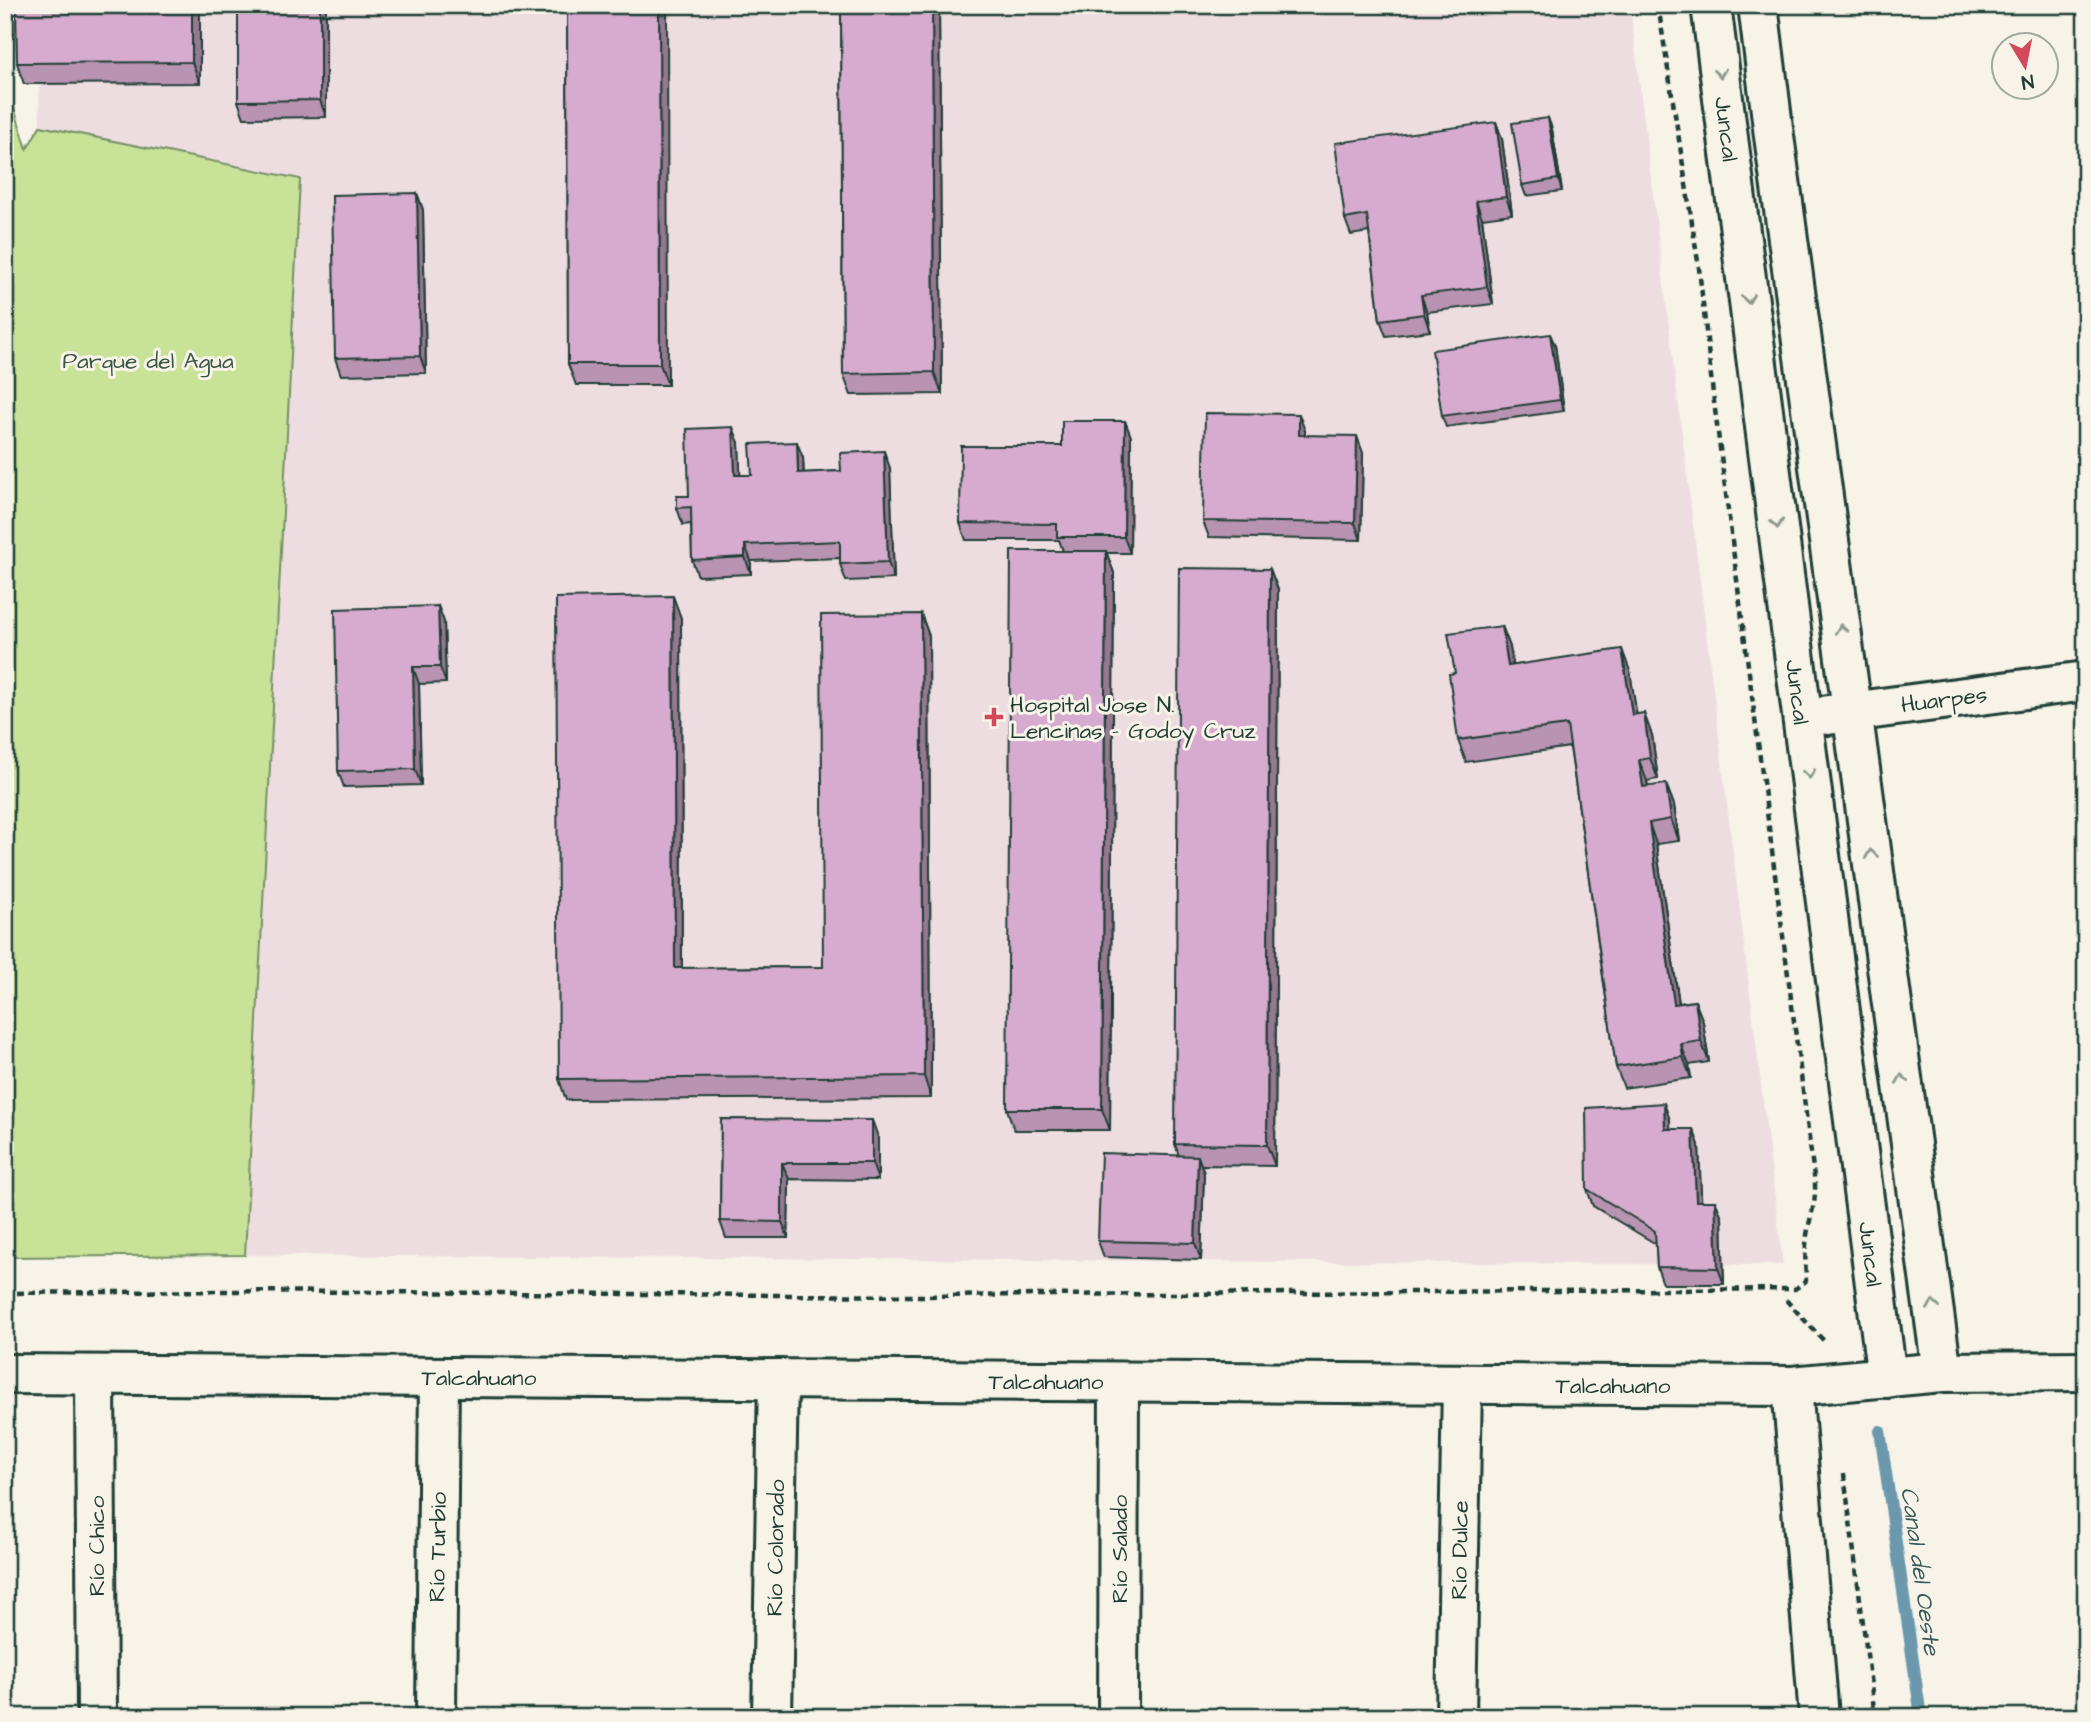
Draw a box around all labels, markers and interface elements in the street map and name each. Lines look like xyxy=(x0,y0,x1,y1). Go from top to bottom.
north arrow xyxy=(1990,32,2060,102)
one-way arrow xyxy=(1712,67,1727,79)
text: N xyxy=(2019,67,2036,96)
street label: Juncal xyxy=(1706,95,1746,163)
one-way arrow xyxy=(1741,293,1756,304)
park label: Parque del Agua xyxy=(62,345,234,378)
one-way arrow xyxy=(1769,518,1784,530)
one-way arrow xyxy=(1833,623,1848,634)
street label: Juncal xyxy=(1777,658,1817,726)
street label: Huarpes xyxy=(1899,679,1989,721)
place label: Hospital Jose N. Lencinas - Godoy Cruz xyxy=(1010,689,1256,748)
marker: Hospital Jose N. Lencinas - Godoy Cruz xyxy=(984,707,1004,727)
one-way arrow xyxy=(1801,768,1816,780)
one-way arrow xyxy=(1864,848,1879,860)
one-way arrow xyxy=(1895,1074,1910,1085)
street label: Juncal xyxy=(1850,1220,1890,1288)
one-way arrow xyxy=(1925,1299,1940,1311)
street label: Talcahuano xyxy=(421,1362,537,1394)
street label: Talcahuano xyxy=(988,1366,1104,1398)
street label: Talcahuano xyxy=(1555,1370,1671,1402)
street label: Río Colorado xyxy=(759,1479,793,1617)
water label: Canal del Oeste xyxy=(1891,1485,1949,1658)
street label: Río Turbio xyxy=(421,1492,455,1602)
street label: Río Salado xyxy=(1104,1495,1136,1603)
street label: Río Chico xyxy=(81,1496,113,1596)
street label: Río Dulce xyxy=(1443,1500,1477,1600)

